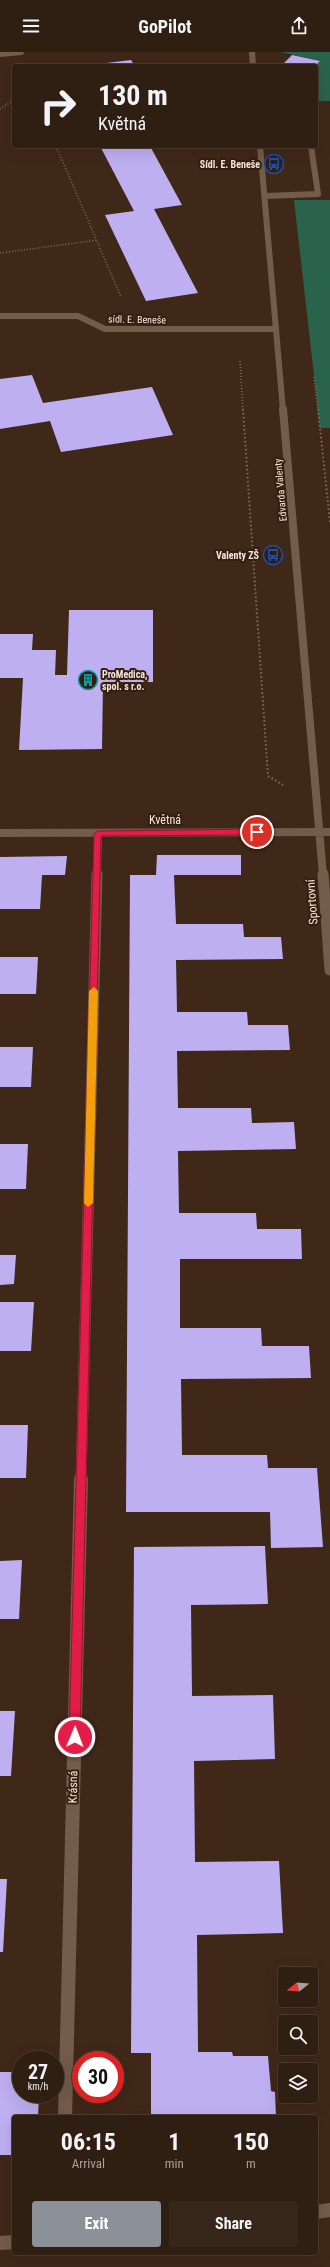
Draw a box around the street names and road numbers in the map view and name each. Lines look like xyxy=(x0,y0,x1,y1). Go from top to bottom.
street label: sídl. E. Beneše xyxy=(108,313,166,326)
street label: Edvarda Valenty xyxy=(272,458,289,522)
street label: Květná xyxy=(149,813,181,827)
street label: Sportovní xyxy=(303,878,321,925)
street label: Krásná xyxy=(66,1770,80,1803)

